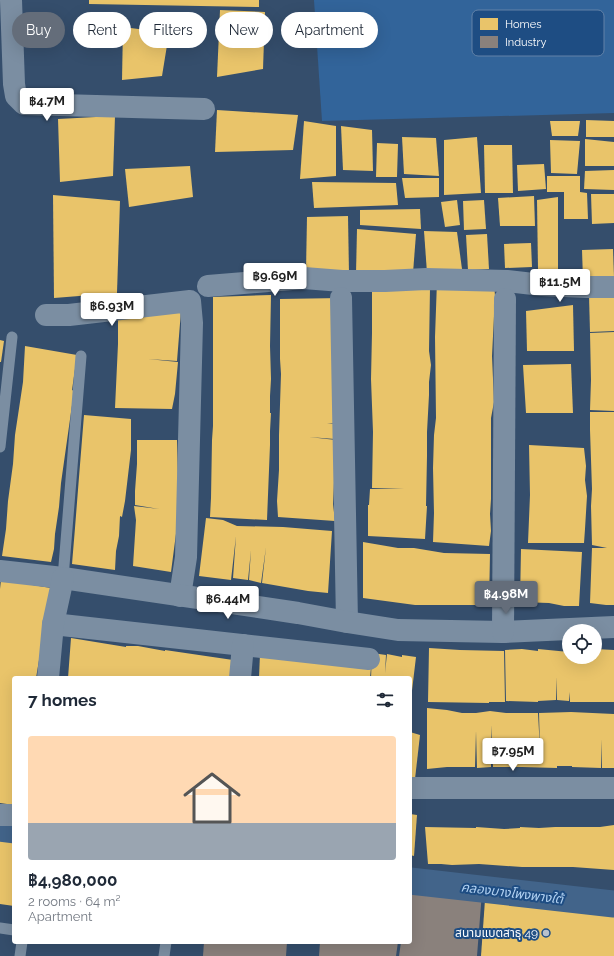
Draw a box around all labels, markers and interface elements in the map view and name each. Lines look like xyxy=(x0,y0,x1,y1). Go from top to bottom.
legend xyxy=(472,10,604,56)
chip: Buy xyxy=(12,12,65,48)
chip: Rent xyxy=(73,12,131,48)
chip: Filters xyxy=(139,12,207,48)
chip: New xyxy=(215,12,273,48)
chip: Apartment xyxy=(281,12,378,48)
text: Homes xyxy=(505,18,541,31)
text: Industry xyxy=(505,36,546,49)
pin: ฿4.7M xyxy=(19,88,75,122)
text: ฿4.7M xyxy=(29,93,65,108)
pin: ฿9.69M xyxy=(242,263,308,297)
text: ฿9.69M xyxy=(253,268,297,283)
pin: ฿11.5M xyxy=(527,269,593,303)
text: ฿11.5M xyxy=(539,274,581,289)
pin: ฿6.93M xyxy=(79,293,145,327)
text: ฿6.93M xyxy=(90,298,134,313)
pin: ฿4.98M xyxy=(473,581,539,615)
pin: ฿6.44M xyxy=(195,586,261,620)
text: ฿4.98M xyxy=(484,586,528,601)
text: ฿6.44M xyxy=(206,591,250,606)
map controls xyxy=(562,624,602,664)
button: locate xyxy=(562,624,602,664)
icon: filters xyxy=(374,689,396,711)
text: 7 homes xyxy=(28,690,97,710)
pin: ฿7.95M xyxy=(480,738,546,772)
text: ฿7.95M xyxy=(491,743,535,758)
icon: home xyxy=(176,762,248,834)
text: ฿4,980,000 xyxy=(28,870,118,890)
water label: คลองบางโพงพางใต้ xyxy=(460,879,566,907)
text: 2 rooms · 64 m² xyxy=(28,894,120,909)
text: Apartment xyxy=(28,909,92,924)
place label: สนามแบตสาธุ 49 xyxy=(455,926,538,940)
marker: สนามแบตสาธุ 49 xyxy=(541,928,551,938)

